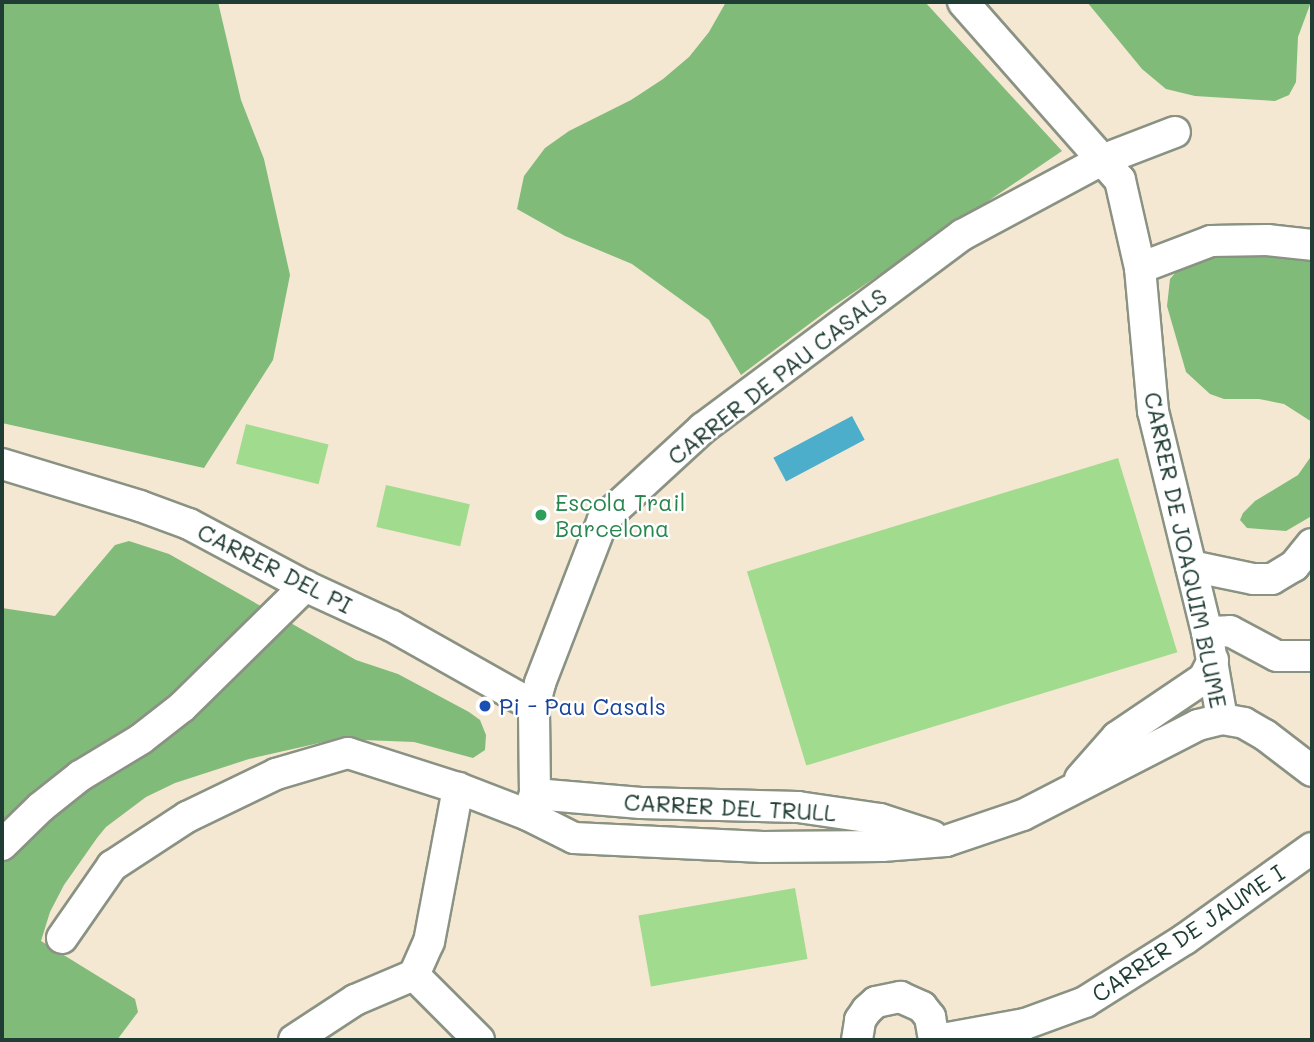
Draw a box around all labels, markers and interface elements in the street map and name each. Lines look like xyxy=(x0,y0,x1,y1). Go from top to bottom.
street label: CARRER DE PAU CASALS xyxy=(662,282,892,470)
street label: CARRER DE JOAQUIM BLUME xyxy=(1139,389,1233,711)
place label: Escola Trail Barcelona xyxy=(555,488,685,542)
marker: Escola Trail Barcelona xyxy=(533,507,549,523)
street label: CARRER DEL PI xyxy=(193,517,357,619)
place label: Pi - Pau Casals xyxy=(499,692,666,720)
marker: Pi - Pau Casals xyxy=(477,698,493,714)
street label: CARRER DEL TRULL xyxy=(623,788,837,826)
street label: CARRER DE JAUME I xyxy=(1086,858,1290,1008)

